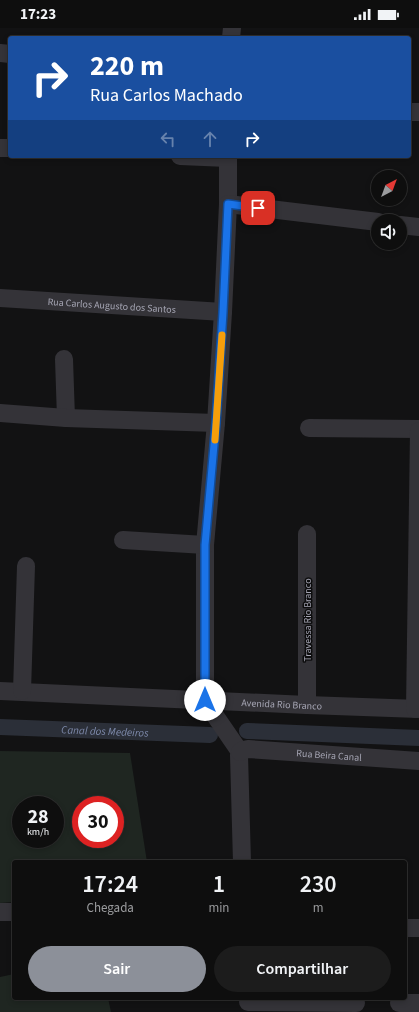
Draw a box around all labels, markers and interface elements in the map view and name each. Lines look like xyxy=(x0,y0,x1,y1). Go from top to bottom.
text: 17:23 xyxy=(20,4,56,25)
text: 220 m xyxy=(90,46,164,86)
icon: right xyxy=(24,52,76,104)
text: Rua Carlos Machado xyxy=(90,83,243,108)
icon: left xyxy=(157,128,179,150)
icon: ahead xyxy=(199,128,221,150)
icon: right xyxy=(241,128,263,150)
north arrow xyxy=(371,170,407,206)
map controls xyxy=(371,170,407,250)
pin xyxy=(241,191,275,225)
icon: arrive xyxy=(247,197,269,219)
button: sound xyxy=(371,214,407,250)
street label: Rua Carlos Augusto dos Santos xyxy=(47,295,176,317)
street label: Travessa Rio Branco xyxy=(301,578,315,662)
position arrow xyxy=(184,679,226,721)
street label: Avenida Rio Branco xyxy=(241,696,322,714)
water label: Canal dos Medeiros xyxy=(61,722,149,741)
street label: Rua Beira Canal xyxy=(296,746,363,765)
speed limit sign: 30 xyxy=(72,796,124,848)
text: 28 xyxy=(27,803,49,831)
text: km/h xyxy=(27,825,49,839)
text: 17:24 xyxy=(82,867,138,902)
text: 1 xyxy=(213,867,225,902)
text: 230 xyxy=(300,867,337,902)
text: Chegada xyxy=(86,899,134,917)
text: min xyxy=(208,899,229,917)
text: m xyxy=(313,899,324,917)
button: Sair xyxy=(28,946,206,992)
button: Compartilhar xyxy=(214,946,391,992)

